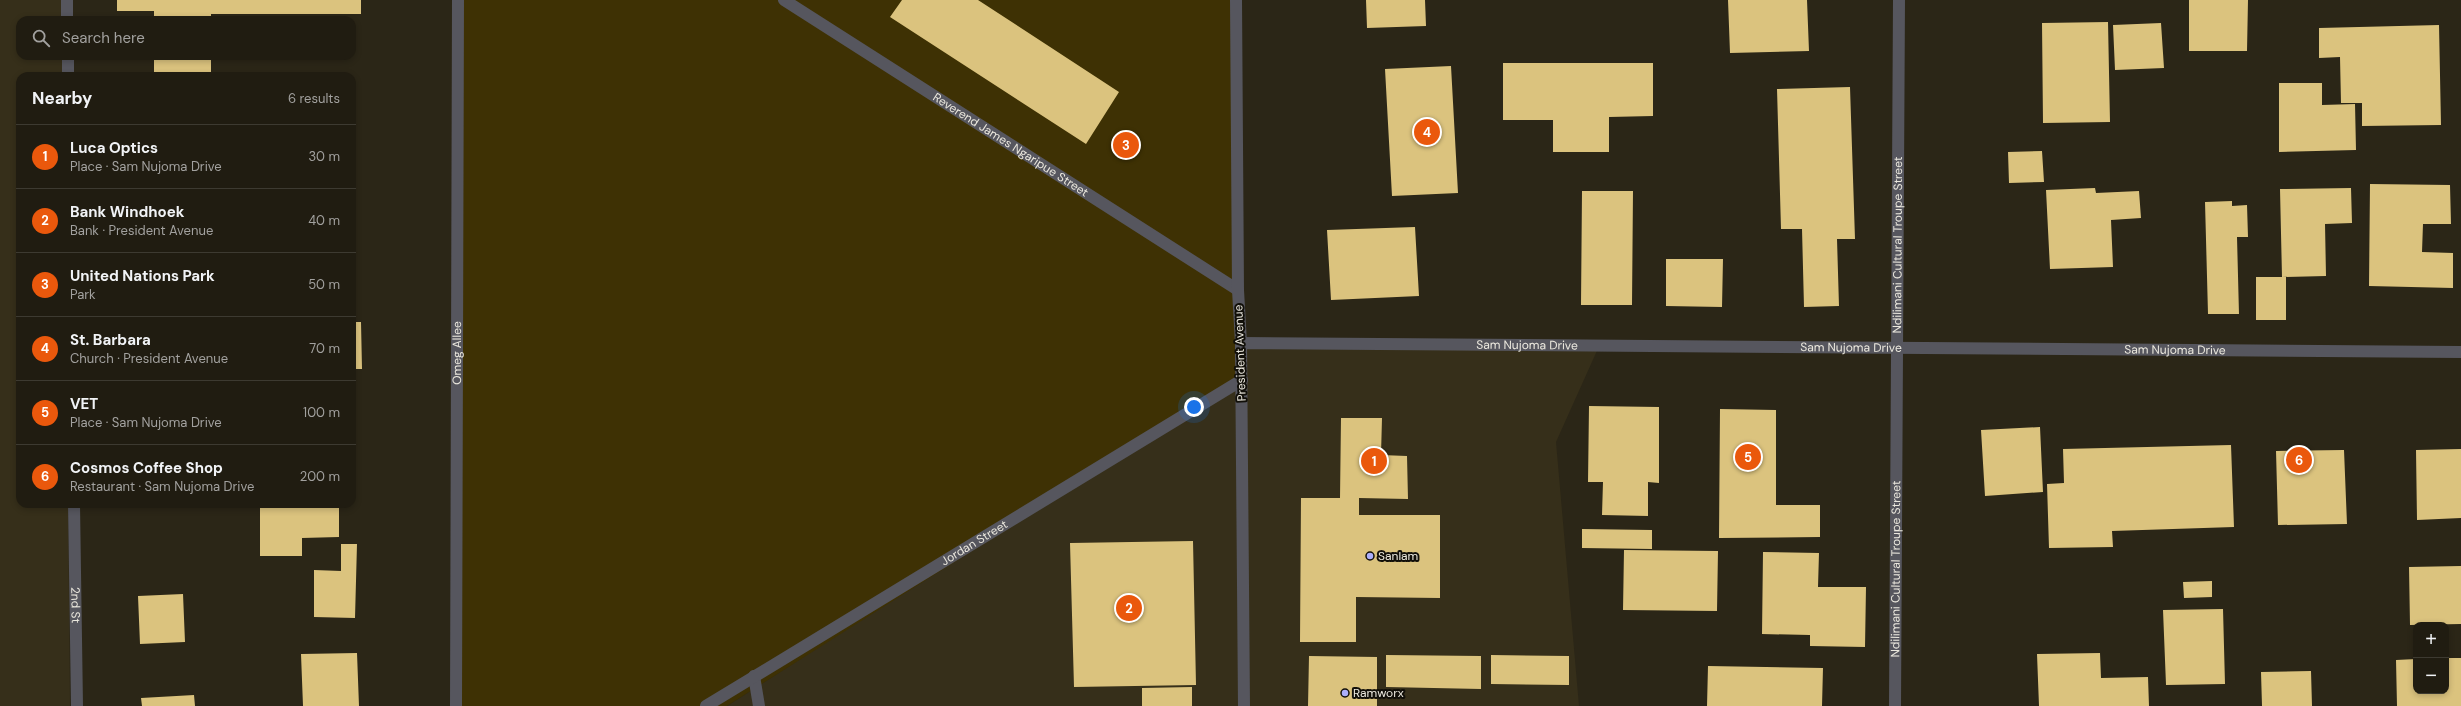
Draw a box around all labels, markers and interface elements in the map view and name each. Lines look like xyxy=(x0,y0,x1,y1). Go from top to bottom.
search box xyxy=(16,16,356,60)
icon: search xyxy=(30,27,52,49)
text: Search here xyxy=(62,28,145,48)
text: Nearby xyxy=(32,87,92,109)
street label: Reverend James Ngaripue Street xyxy=(930,89,1092,201)
text: 6 results xyxy=(288,90,340,107)
pin: 4 xyxy=(1414,117,1440,147)
pin: 3 xyxy=(1113,130,1139,160)
text: Luca Optics xyxy=(70,138,158,158)
text: 1 xyxy=(43,148,47,165)
text: 30 m xyxy=(308,148,340,165)
street label: Ndilimani Cultural Troupe Street xyxy=(1889,156,1906,334)
text: Place · Sam Nujoma Drive xyxy=(70,158,222,175)
text: Bank Windhoek xyxy=(70,202,184,222)
text: 2 xyxy=(41,212,49,229)
text: 40 m xyxy=(308,212,340,229)
text: Bank · President Avenue xyxy=(70,222,213,239)
text: United Nations Park xyxy=(70,266,215,286)
text: 3 xyxy=(41,276,49,293)
text: 50 m xyxy=(308,276,340,293)
text: Park xyxy=(70,286,96,303)
street label: President Avenue xyxy=(1230,304,1250,402)
street label: Omeg Allee xyxy=(449,321,465,385)
text: St. Barbara xyxy=(70,330,151,350)
street label: Sam Nujoma Drive xyxy=(1476,337,1578,353)
street label: Sam Nujoma Drive xyxy=(1800,339,1902,356)
text: 4 xyxy=(41,340,49,357)
text: 70 m xyxy=(309,340,340,357)
street label: Sam Nujoma Drive xyxy=(2124,342,2226,358)
text: Church · President Avenue xyxy=(70,350,228,367)
text: VET xyxy=(70,394,98,414)
your location xyxy=(1184,397,1204,417)
text: 5 xyxy=(41,404,49,421)
text: 100 m xyxy=(303,404,340,421)
text: Place · Sam Nujoma Drive xyxy=(70,414,222,431)
pin: 5 xyxy=(1735,442,1761,472)
pin: 6 xyxy=(2286,445,2312,475)
pin: 1 xyxy=(1361,446,1387,476)
text: Cosmos Coffee Shop xyxy=(70,458,223,478)
text: 6 xyxy=(41,468,49,485)
text: 200 m xyxy=(300,468,340,485)
text: Restaurant · Sam Nujoma Drive xyxy=(70,478,254,495)
street label: Ndilimani Cultural Troupe Street xyxy=(1887,480,1904,658)
street label: Jordan Street xyxy=(938,516,1011,569)
place label: Sanlam xyxy=(1378,548,1418,564)
marker: Sanlam xyxy=(1365,551,1375,561)
street label: 2nd St xyxy=(67,587,84,624)
pin: 2 xyxy=(1116,593,1142,623)
map controls xyxy=(2413,622,2449,694)
button: + xyxy=(2413,622,2449,658)
button: − xyxy=(2413,658,2449,694)
place label: Ramworx xyxy=(1353,685,1404,701)
marker: Ramworx xyxy=(1340,688,1350,698)

